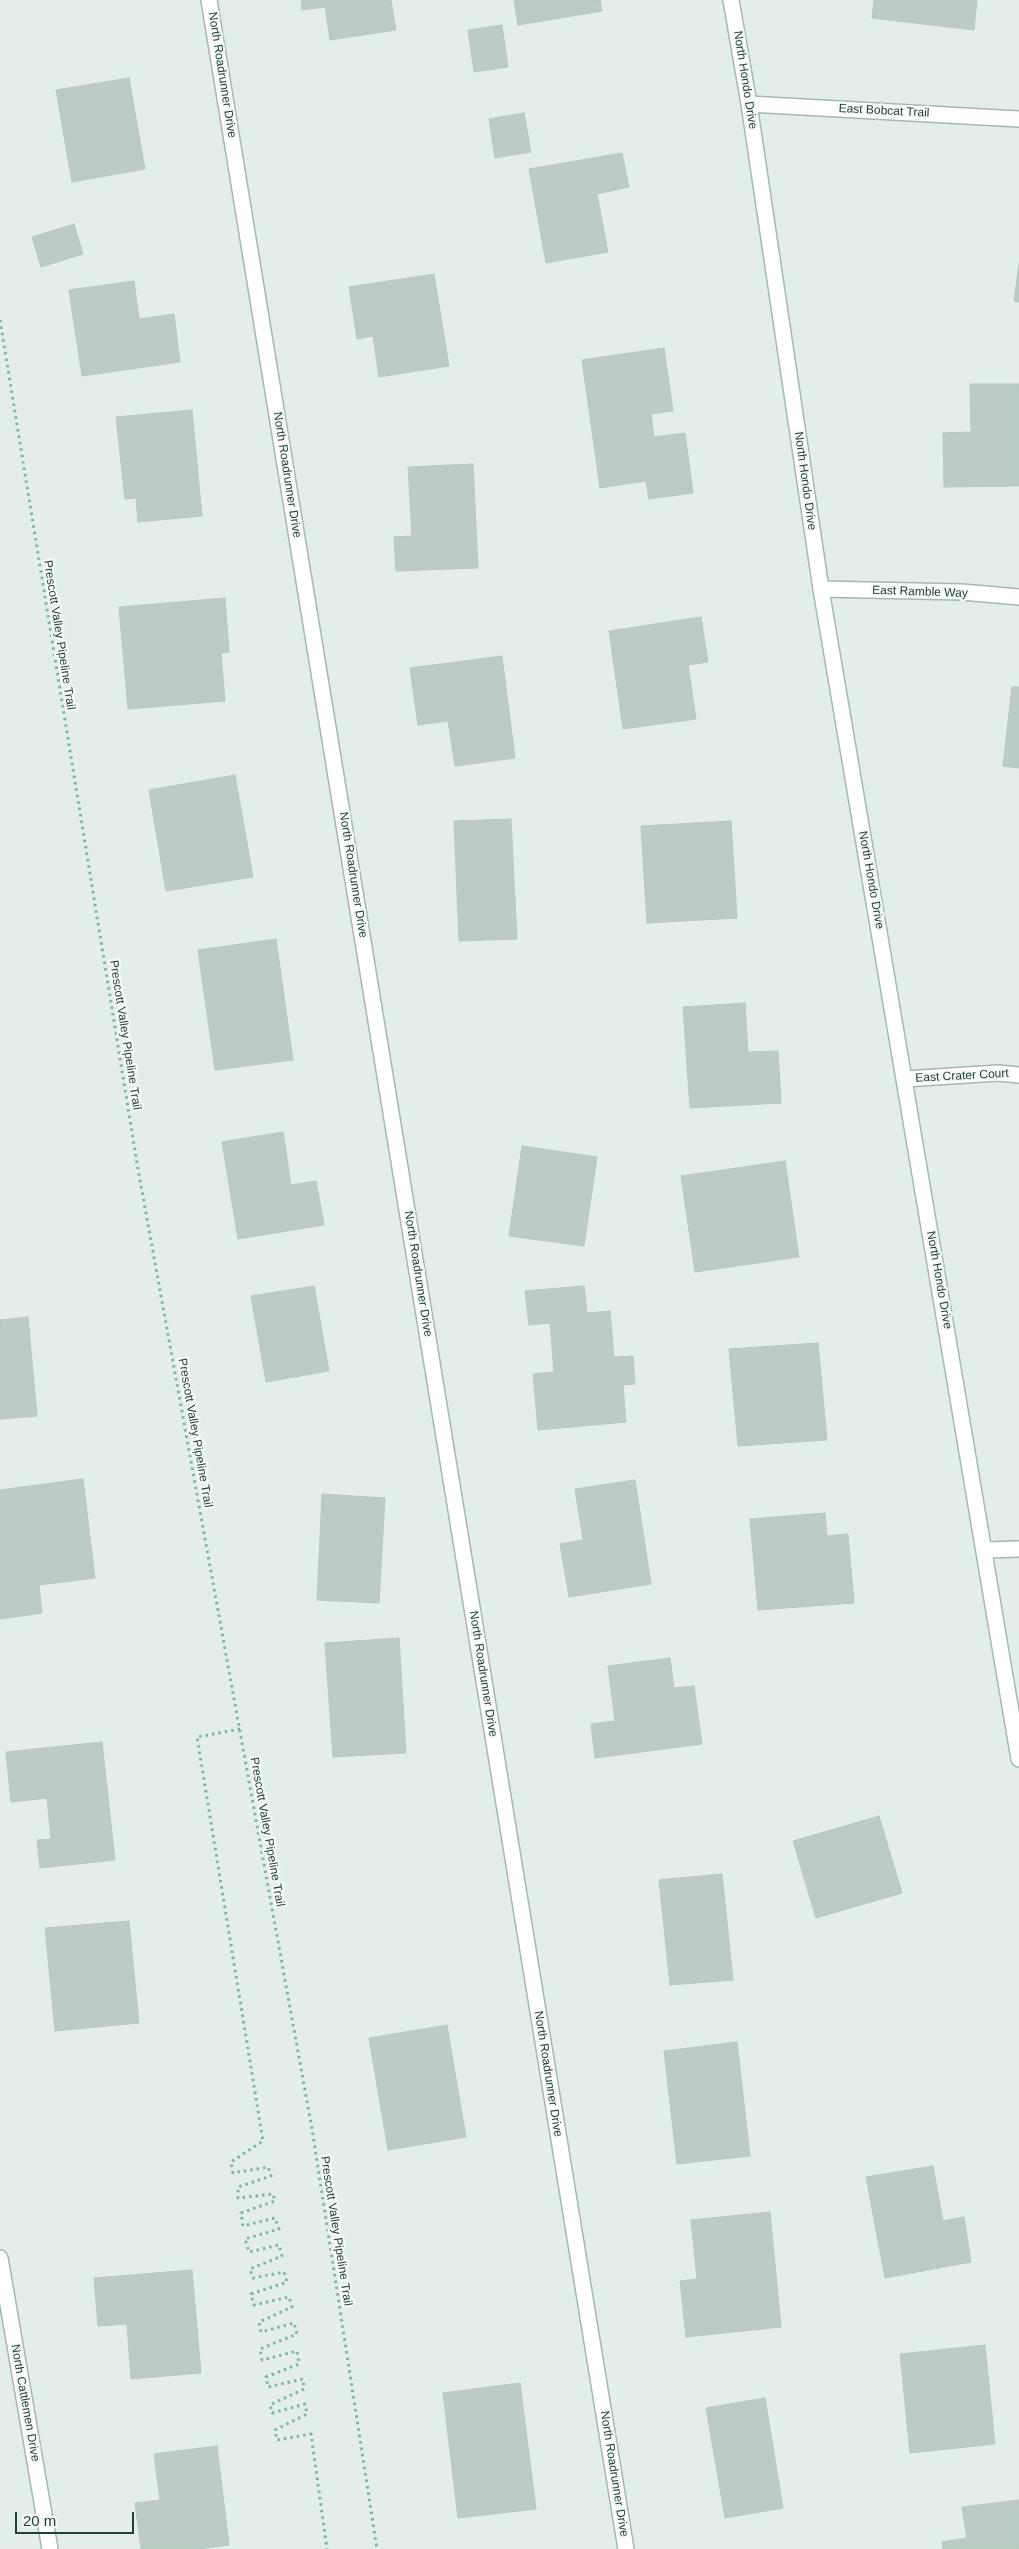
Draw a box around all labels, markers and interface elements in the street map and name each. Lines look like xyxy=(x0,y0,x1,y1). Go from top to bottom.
street label: North Roadrunner Drive xyxy=(205,11,239,139)
street label: North Hondo Drive xyxy=(730,30,760,130)
street label: East Bobcat Trail xyxy=(838,101,930,121)
street label: North Roadrunner Drive xyxy=(270,411,304,539)
street label: North Hondo Drive xyxy=(791,431,819,531)
street label: Prescott Valley Pipeline Trail xyxy=(40,559,78,711)
street label: East Ramble Way xyxy=(872,583,968,601)
street label: North Roadrunner Drive xyxy=(336,811,370,939)
street label: North Hondo Drive xyxy=(855,830,887,930)
street label: Prescott Valley Pipeline Trail xyxy=(106,959,144,1111)
street label: East Crater Court xyxy=(915,1066,1009,1086)
street label: North Roadrunner Drive xyxy=(401,1210,435,1338)
street label: North Hondo Drive xyxy=(923,1230,955,1330)
street label: Prescott Valley Pipeline Trail xyxy=(175,1357,215,1509)
street label: North Roadrunner Drive xyxy=(466,1610,500,1738)
street label: Prescott Valley Pipeline Trail xyxy=(247,1756,287,1908)
street label: North Roadrunner Drive xyxy=(531,2010,565,2138)
street label: Prescott Valley Pipeline Trail xyxy=(317,2155,355,2307)
street label: North Cattlemen Drive xyxy=(8,2343,42,2463)
street label: North Roadrunner Drive xyxy=(597,2410,631,2538)
scale bar xyxy=(18,2502,136,2534)
text: 20 m xyxy=(23,2512,56,2529)

